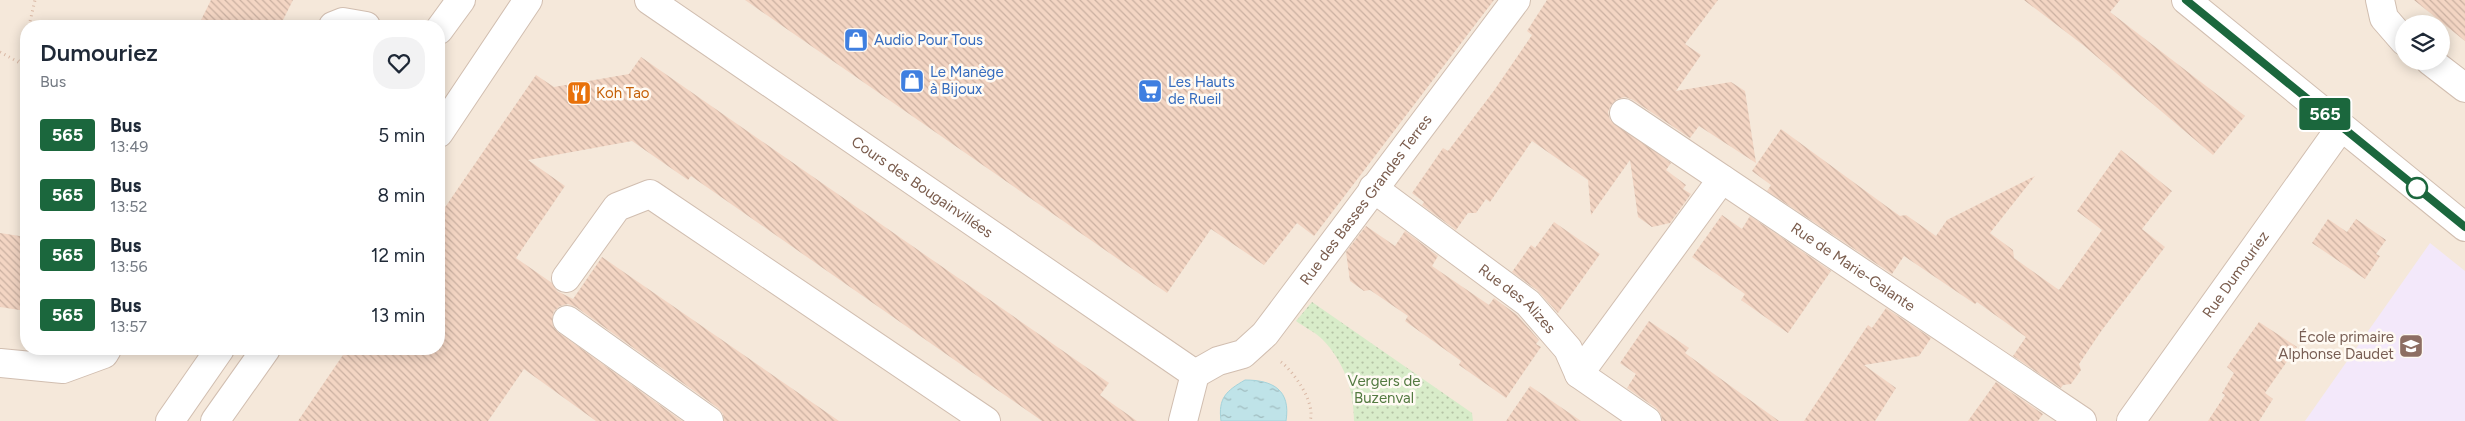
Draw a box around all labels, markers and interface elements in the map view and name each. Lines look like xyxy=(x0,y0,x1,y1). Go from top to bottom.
map controls xyxy=(2395,15,2450,70)
button: layers xyxy=(2395,15,2450,70)
shop icon: Audio Pour Tous xyxy=(843,27,869,53)
place label: Audio Pour Tous xyxy=(874,31,983,49)
button: heart xyxy=(373,37,425,89)
text: Dumouriez xyxy=(40,38,158,67)
place label: Le Manège à Bijoux xyxy=(930,63,1004,98)
shop icon: Le Manège à Bijoux xyxy=(899,68,925,94)
text: Bus xyxy=(40,72,66,91)
place label: Les Hauts de Rueil xyxy=(1168,73,1235,108)
supermarket icon: Les Hauts de Rueil xyxy=(1137,78,1163,104)
restaurant icon: Koh Tao xyxy=(566,80,592,106)
place label: Koh Tao xyxy=(596,84,650,102)
line badge: 565 xyxy=(2296,98,2354,130)
text: 565 xyxy=(2309,103,2341,125)
street label: Rue des Basses Grandes Terres xyxy=(1296,111,1436,288)
text: Bus xyxy=(110,114,141,137)
text: 565 xyxy=(52,124,83,146)
text: 5 min xyxy=(378,124,425,147)
street label: Cours des Bougainvillées xyxy=(848,132,996,242)
text: 13:49 xyxy=(110,137,148,156)
text: Bus xyxy=(110,174,141,197)
unlabelled marker xyxy=(2406,177,2428,199)
text: 565 xyxy=(52,184,83,206)
text: 8 min xyxy=(377,184,425,207)
text: 13:52 xyxy=(110,197,148,216)
street label: Rue de Marie-Galante xyxy=(1787,219,1919,315)
street label: Rue Dumouriez xyxy=(2199,228,2273,321)
text: Bus xyxy=(110,234,141,257)
text: 565 xyxy=(52,244,83,266)
text: 12 min xyxy=(371,244,425,267)
text: 13:56 xyxy=(110,257,148,276)
street label: Rue des Alizes xyxy=(1475,260,1559,337)
text: Bus xyxy=(110,294,141,317)
text: 565 xyxy=(52,304,83,326)
text: 13 min xyxy=(371,304,425,327)
text: 13:57 xyxy=(110,317,147,336)
place label: École primaire Alphonse Daudet xyxy=(2278,328,2394,363)
school or university icon: École primaire Alphonse Daudet xyxy=(2398,333,2424,359)
park label: Vergers de Buzenval xyxy=(1348,372,1420,407)

